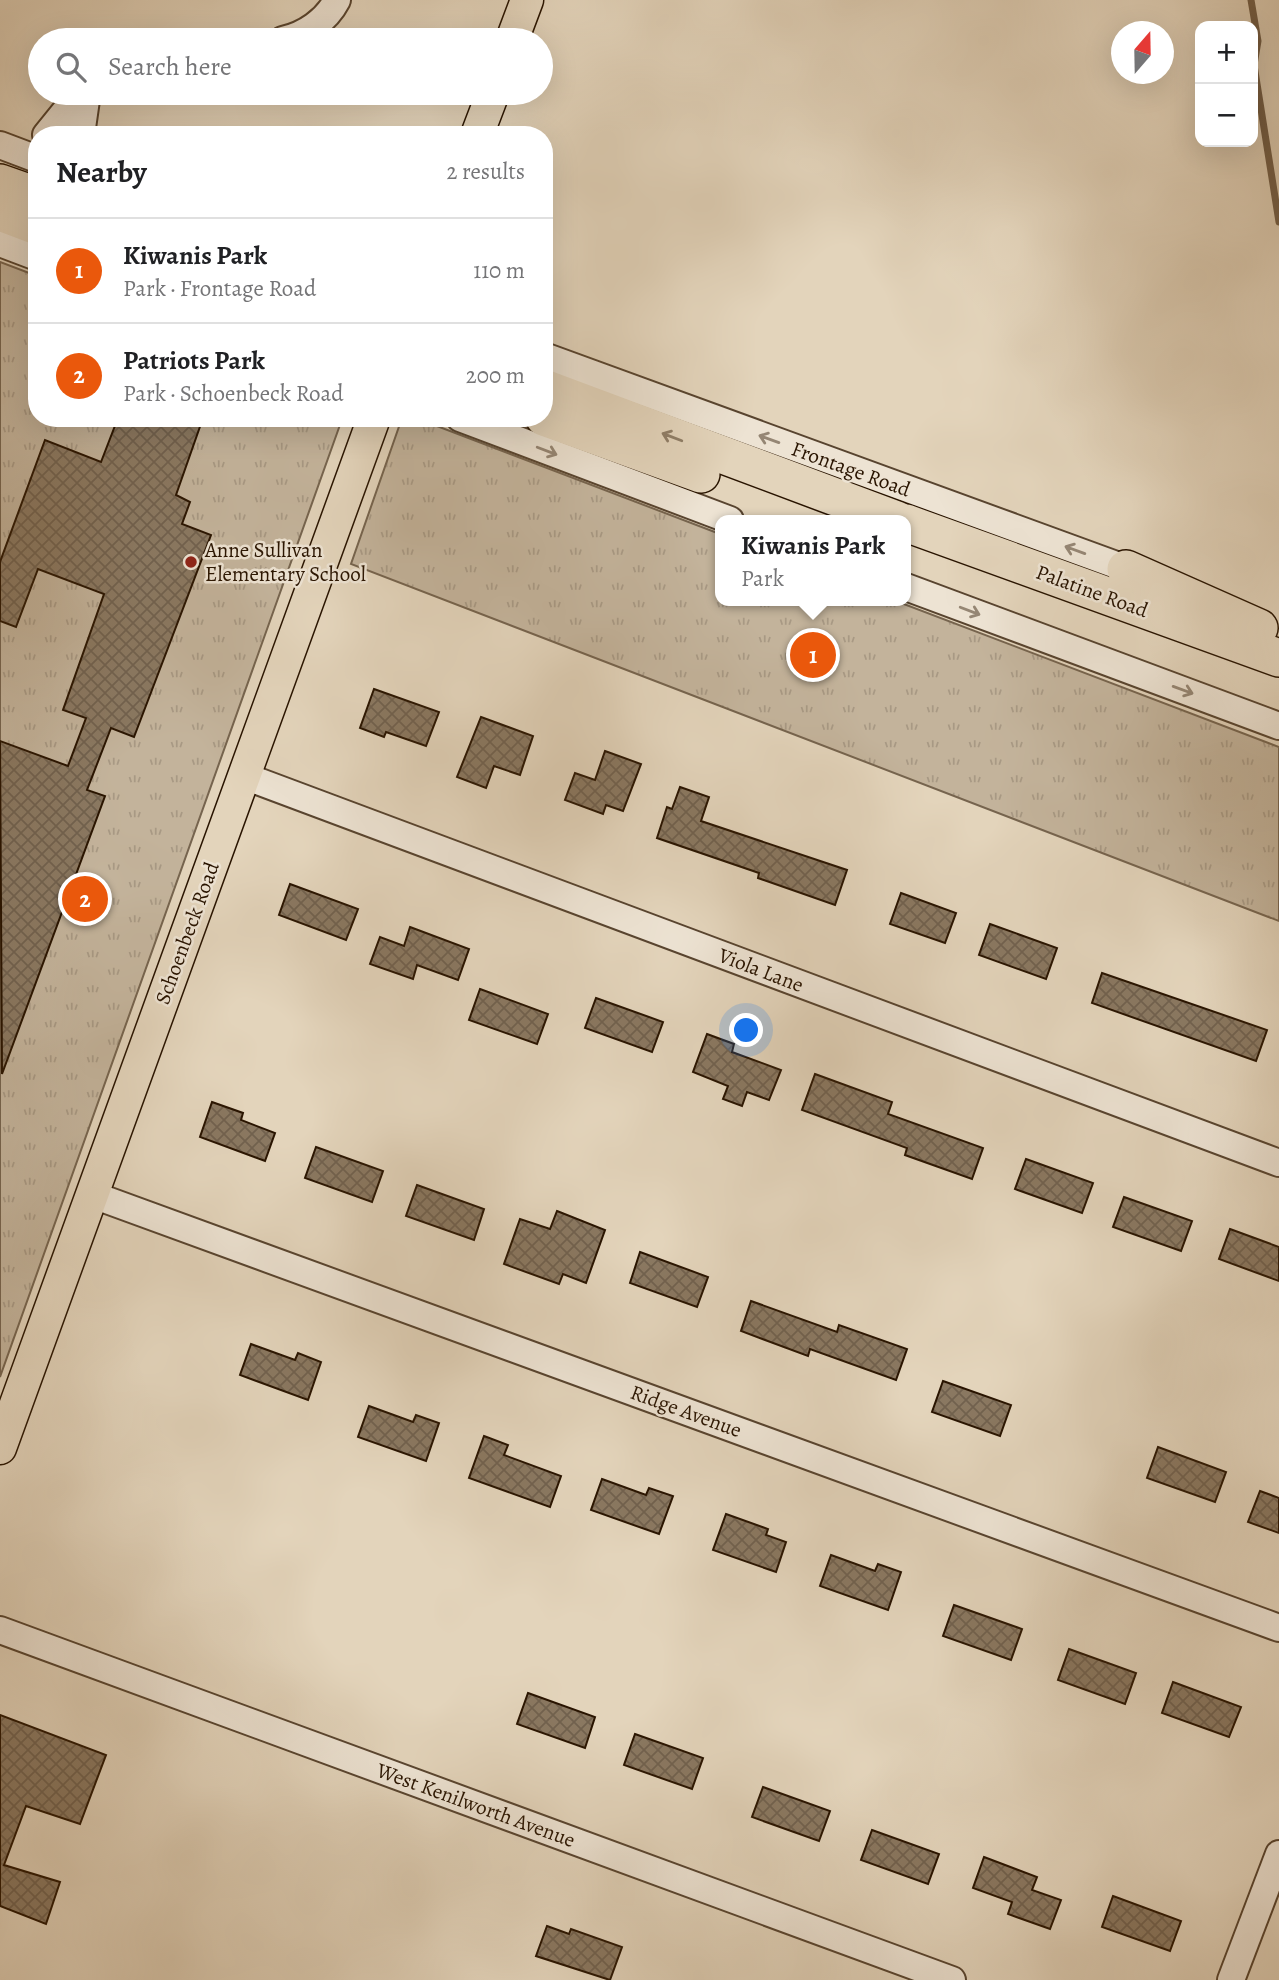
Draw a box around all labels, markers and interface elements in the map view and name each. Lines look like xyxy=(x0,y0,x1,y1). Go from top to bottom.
north arrow xyxy=(1111,21,1174,84)
map controls xyxy=(1195,21,1258,147)
button: + xyxy=(1195,21,1258,84)
search box xyxy=(28,28,553,105)
icon: search xyxy=(52,48,90,86)
text: Search here xyxy=(108,49,232,84)
button: − xyxy=(1195,84,1258,147)
text: Nearby xyxy=(56,152,147,192)
text: 2 results xyxy=(447,156,525,187)
text: Kiwanis Park xyxy=(123,238,267,273)
text: 1 xyxy=(75,255,83,286)
text: 110 m xyxy=(473,255,525,286)
text: Park · Frontage Road xyxy=(123,273,316,304)
text: Patriots Park xyxy=(123,343,265,378)
text: 2 xyxy=(73,360,85,391)
text: 200 m xyxy=(466,360,525,391)
text: Park · Schoenbeck Road xyxy=(123,378,344,409)
one-way arrow xyxy=(662,429,684,442)
one-way arrow xyxy=(759,432,781,444)
street label: Frontage Road xyxy=(788,435,915,504)
one-way arrow xyxy=(536,446,558,458)
popup xyxy=(715,515,911,606)
text: Kiwanis Park xyxy=(741,528,885,563)
place label: Anne Sullivan Elementary School xyxy=(204,536,366,588)
one-way arrow xyxy=(1065,543,1087,555)
marker: Anne Sullivan Elementary School xyxy=(183,554,199,570)
street label: Palatine Road xyxy=(1032,558,1153,624)
text: Park xyxy=(741,563,784,594)
one-way arrow xyxy=(958,605,980,618)
pin: 1 xyxy=(790,629,836,681)
one-way arrow xyxy=(1171,685,1193,698)
street label: Schoenbeck Road xyxy=(148,857,226,1008)
pin: 2 xyxy=(62,873,108,925)
street label: Viola Lane xyxy=(714,941,807,999)
your location xyxy=(729,1013,763,1047)
street label: Ridge Avenue xyxy=(626,1378,746,1444)
street label: West Kenilworth Avenue xyxy=(372,1756,579,1854)

